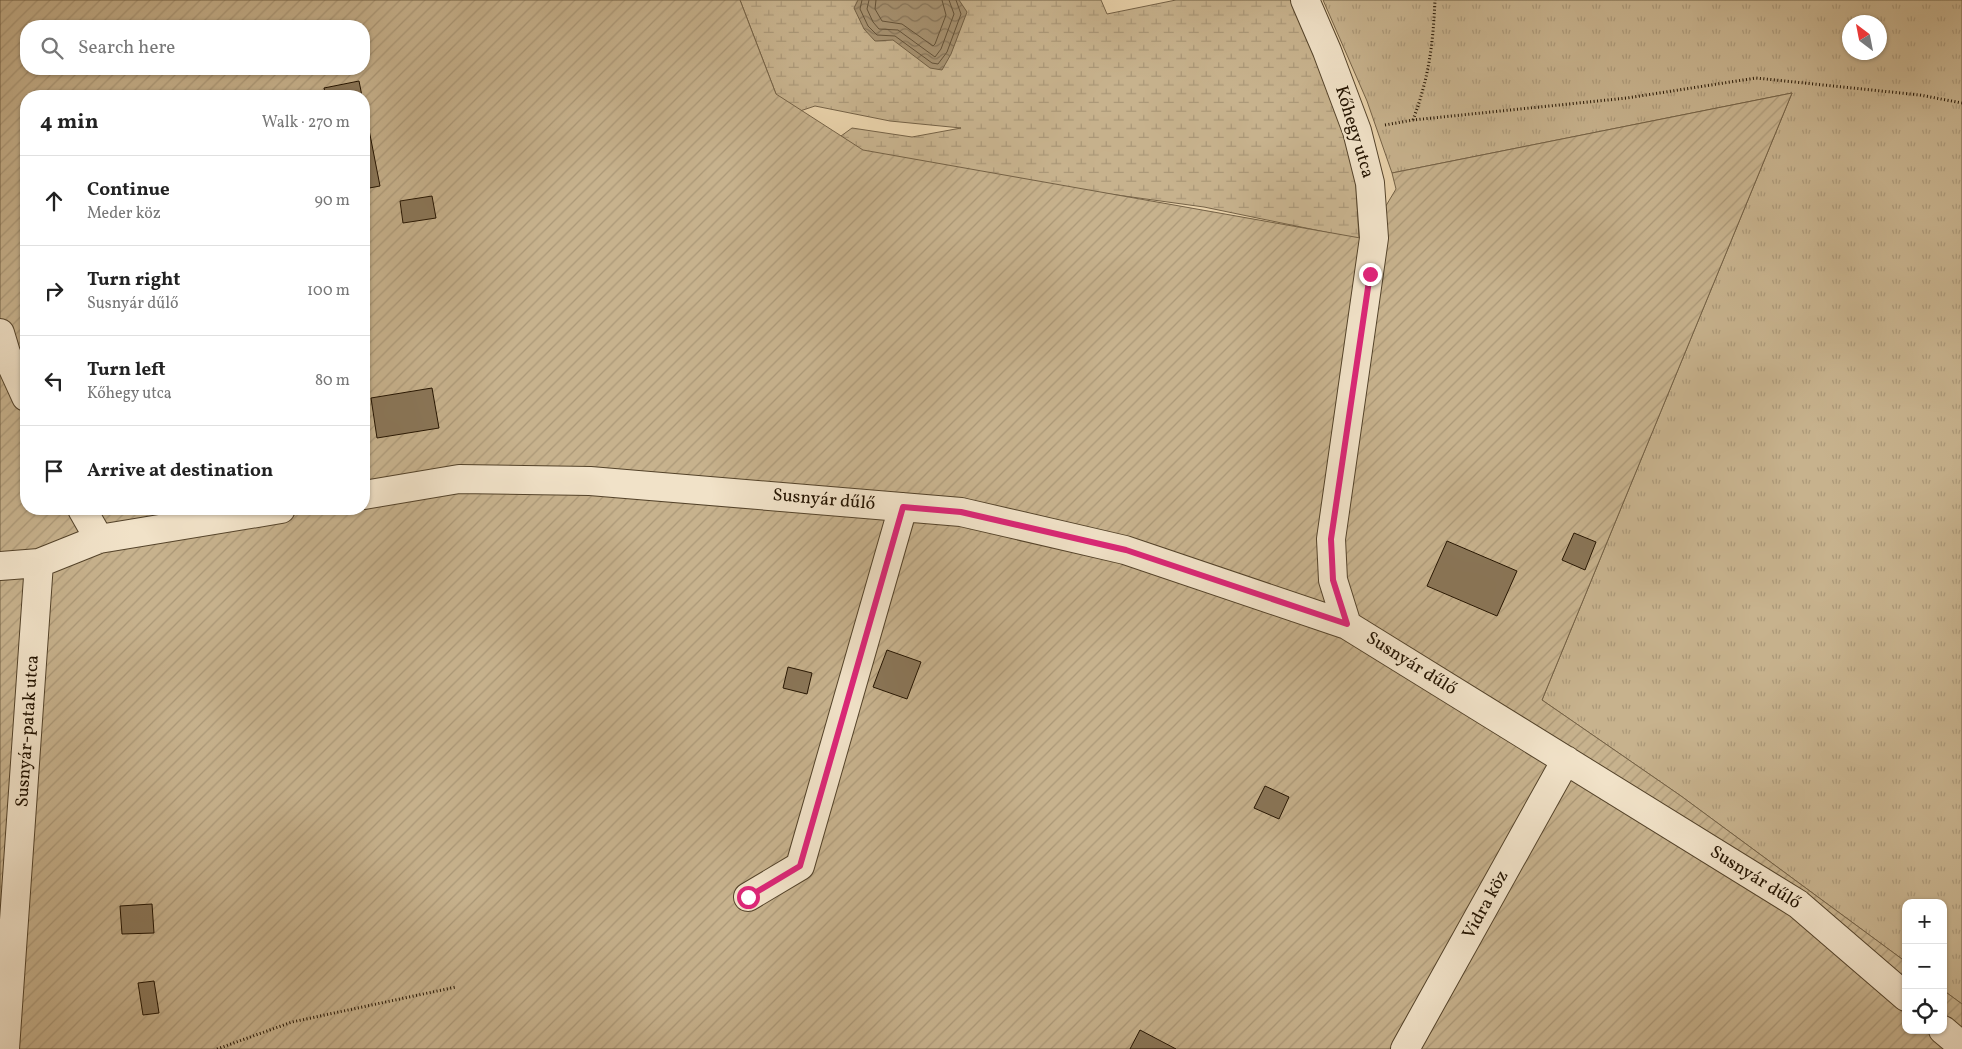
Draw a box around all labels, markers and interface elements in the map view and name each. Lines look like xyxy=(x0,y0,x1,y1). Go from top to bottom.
north arrow xyxy=(1842,15,1887,60)
search box xyxy=(20,20,370,75)
icon: search xyxy=(38,34,66,62)
text: Search here xyxy=(78,35,175,61)
street label: Kőhegy utca xyxy=(1328,83,1380,181)
text: 4 min xyxy=(40,108,99,137)
text: Walk · 270 m xyxy=(262,112,350,134)
text: Continue xyxy=(87,177,170,203)
icon: ahead xyxy=(40,187,68,215)
text: 90 m xyxy=(314,190,350,212)
text: Meder köz xyxy=(87,203,161,225)
route end xyxy=(1359,263,1382,286)
text: Turn right xyxy=(87,267,180,293)
icon: right xyxy=(40,277,68,305)
text: 100 m xyxy=(307,280,350,302)
text: Susnyár dűlő xyxy=(87,293,179,315)
text: Turn left xyxy=(87,357,166,383)
icon: left xyxy=(40,367,68,395)
text: 80 m xyxy=(315,370,350,392)
text: Kőhegy utca xyxy=(87,383,172,405)
icon: arrive xyxy=(40,457,68,485)
text: Arrive at destination xyxy=(87,458,273,484)
street label: Susnyár dűlő xyxy=(772,483,876,517)
street label: Susnyár dűlő xyxy=(1361,626,1461,702)
street label: Susnyár-patak utca xyxy=(10,654,46,808)
street label: Susnyár dűlő xyxy=(1705,840,1805,916)
street label: Vidra köz xyxy=(1457,866,1515,944)
route start xyxy=(737,886,760,909)
map controls xyxy=(1902,899,1947,1034)
button: + xyxy=(1902,899,1947,944)
button: − xyxy=(1902,944,1947,989)
button: locate xyxy=(1902,989,1947,1034)

